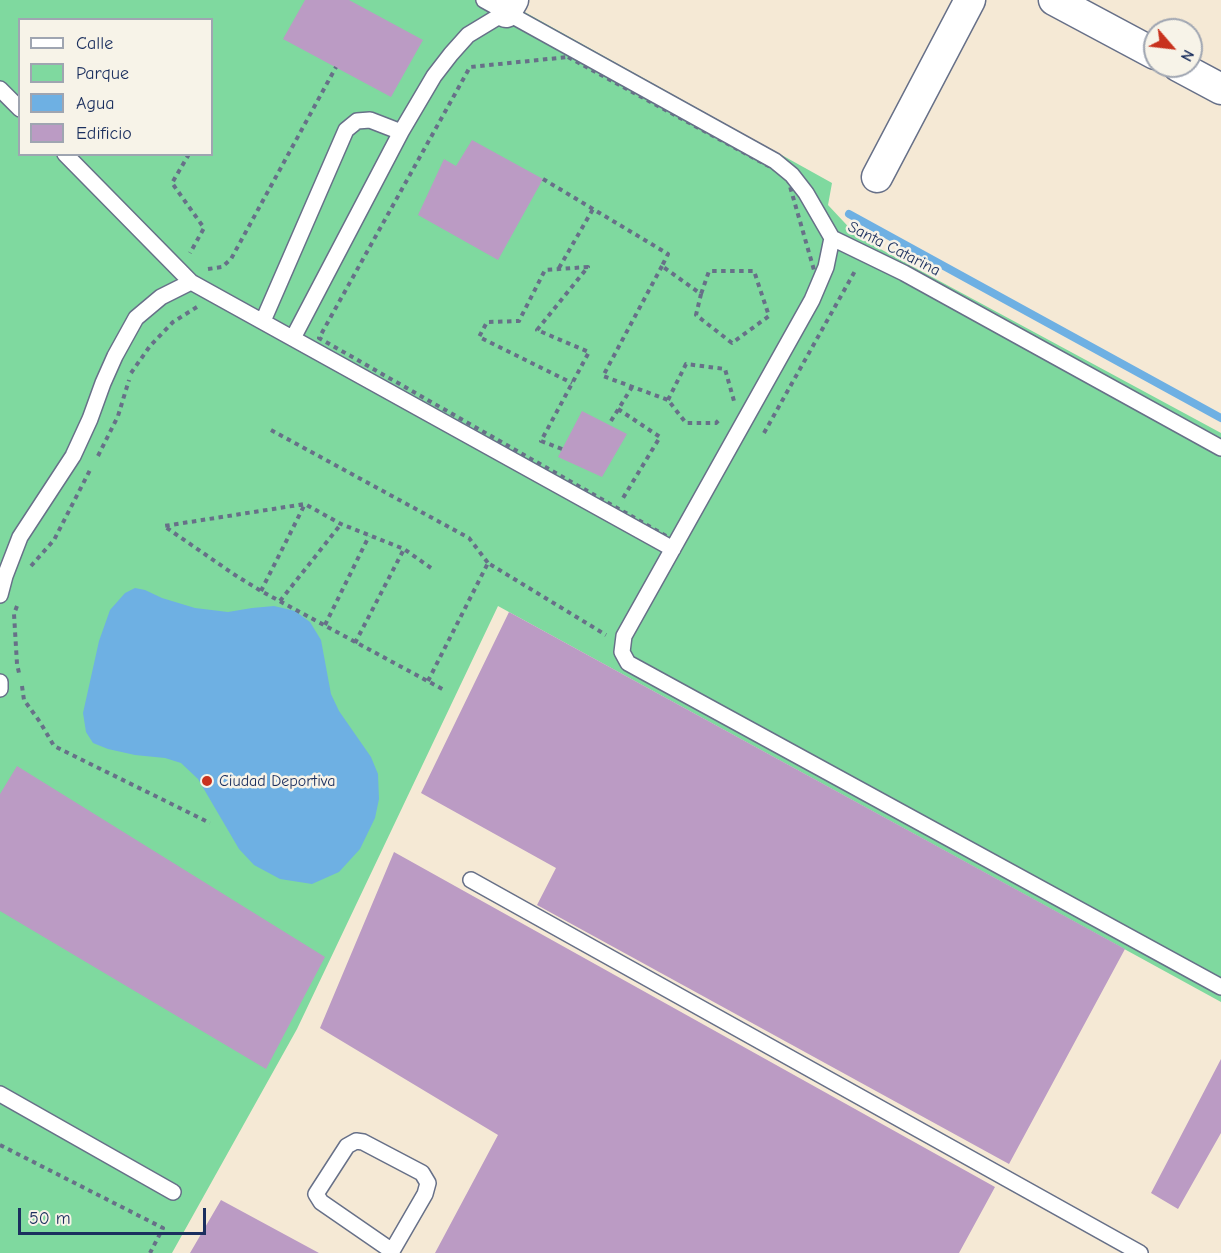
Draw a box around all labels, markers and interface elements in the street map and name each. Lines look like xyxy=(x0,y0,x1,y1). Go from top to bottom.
legend xyxy=(18,18,213,156)
north arrow xyxy=(1143,18,1203,78)
text: Calle xyxy=(76,33,113,54)
text: N xyxy=(1177,47,1198,64)
text: Parque xyxy=(76,63,129,84)
text: Agua xyxy=(76,93,114,114)
text: Edificio xyxy=(76,123,132,144)
street label: Santa Catarina xyxy=(845,217,943,281)
place label: Ciudad Deportiva xyxy=(219,771,335,791)
marker: Ciudad Deportiva xyxy=(200,774,214,788)
scale bar xyxy=(21,1196,208,1234)
text: 50 m xyxy=(29,1208,71,1229)

